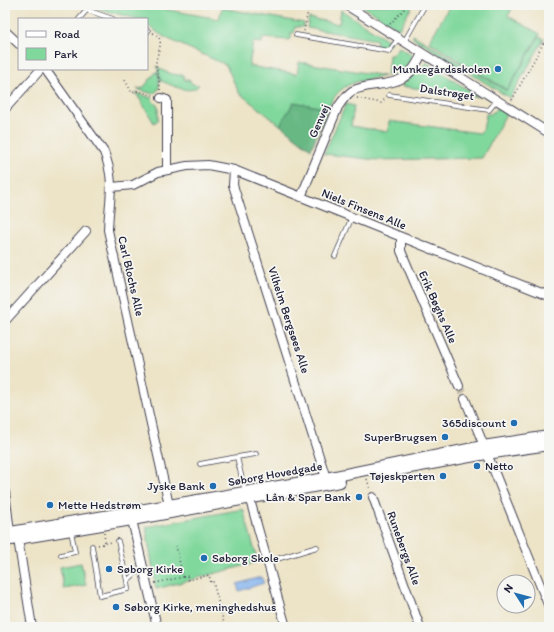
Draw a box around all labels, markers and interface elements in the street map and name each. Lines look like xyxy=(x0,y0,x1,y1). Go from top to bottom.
legend xyxy=(18,18,148,70)
text: Road xyxy=(54,27,80,41)
text: Park xyxy=(54,47,78,61)
place label: Munkegårdsskolen xyxy=(393,62,490,76)
marker: Munkegårdsskolen xyxy=(493,64,503,74)
street label: Dalstrøget xyxy=(419,81,476,103)
street label: Genvej xyxy=(306,102,332,140)
street label: Niels Finsens Alle xyxy=(320,186,409,232)
street label: Carl Blochs Alle xyxy=(115,234,147,318)
street label: Vilhelm Bergsøes Alle xyxy=(265,265,313,375)
street label: Erik Bøghs Alle xyxy=(416,269,460,346)
place label: 365discount xyxy=(442,416,507,430)
marker: 365discount xyxy=(509,418,519,428)
place label: SuperBrugsen xyxy=(364,430,437,444)
marker: SuperBrugsen xyxy=(440,432,450,442)
street label: Søborg Hovedgade xyxy=(227,459,324,489)
place label: Netto xyxy=(485,459,513,473)
marker: Netto xyxy=(472,461,482,471)
place label: Tøjeskperten xyxy=(369,469,435,483)
marker: Tøjeskperten xyxy=(438,471,448,481)
place label: Jyske Bank xyxy=(147,479,205,493)
marker: Jyske Bank xyxy=(208,481,218,491)
place label: Lån & Spar Bank xyxy=(266,490,351,504)
marker: Lån & Spar Bank xyxy=(354,492,364,502)
place label: Mette Hedstrøm xyxy=(58,498,142,512)
marker: Mette Hedstrøm xyxy=(45,500,55,510)
street label: Runebergs Alle xyxy=(384,509,424,587)
place label: Søborg Skole xyxy=(212,551,279,565)
marker: Søborg Skole xyxy=(199,553,209,563)
place label: Søborg Kirke xyxy=(117,562,183,576)
marker: Søborg Kirke xyxy=(104,564,114,574)
north arrow xyxy=(496,574,536,614)
text: N xyxy=(501,582,516,595)
place label: Søborg Kirke, meninghedshus xyxy=(124,600,276,614)
marker: Søborg Kirke, meninghedshus xyxy=(111,602,121,612)

